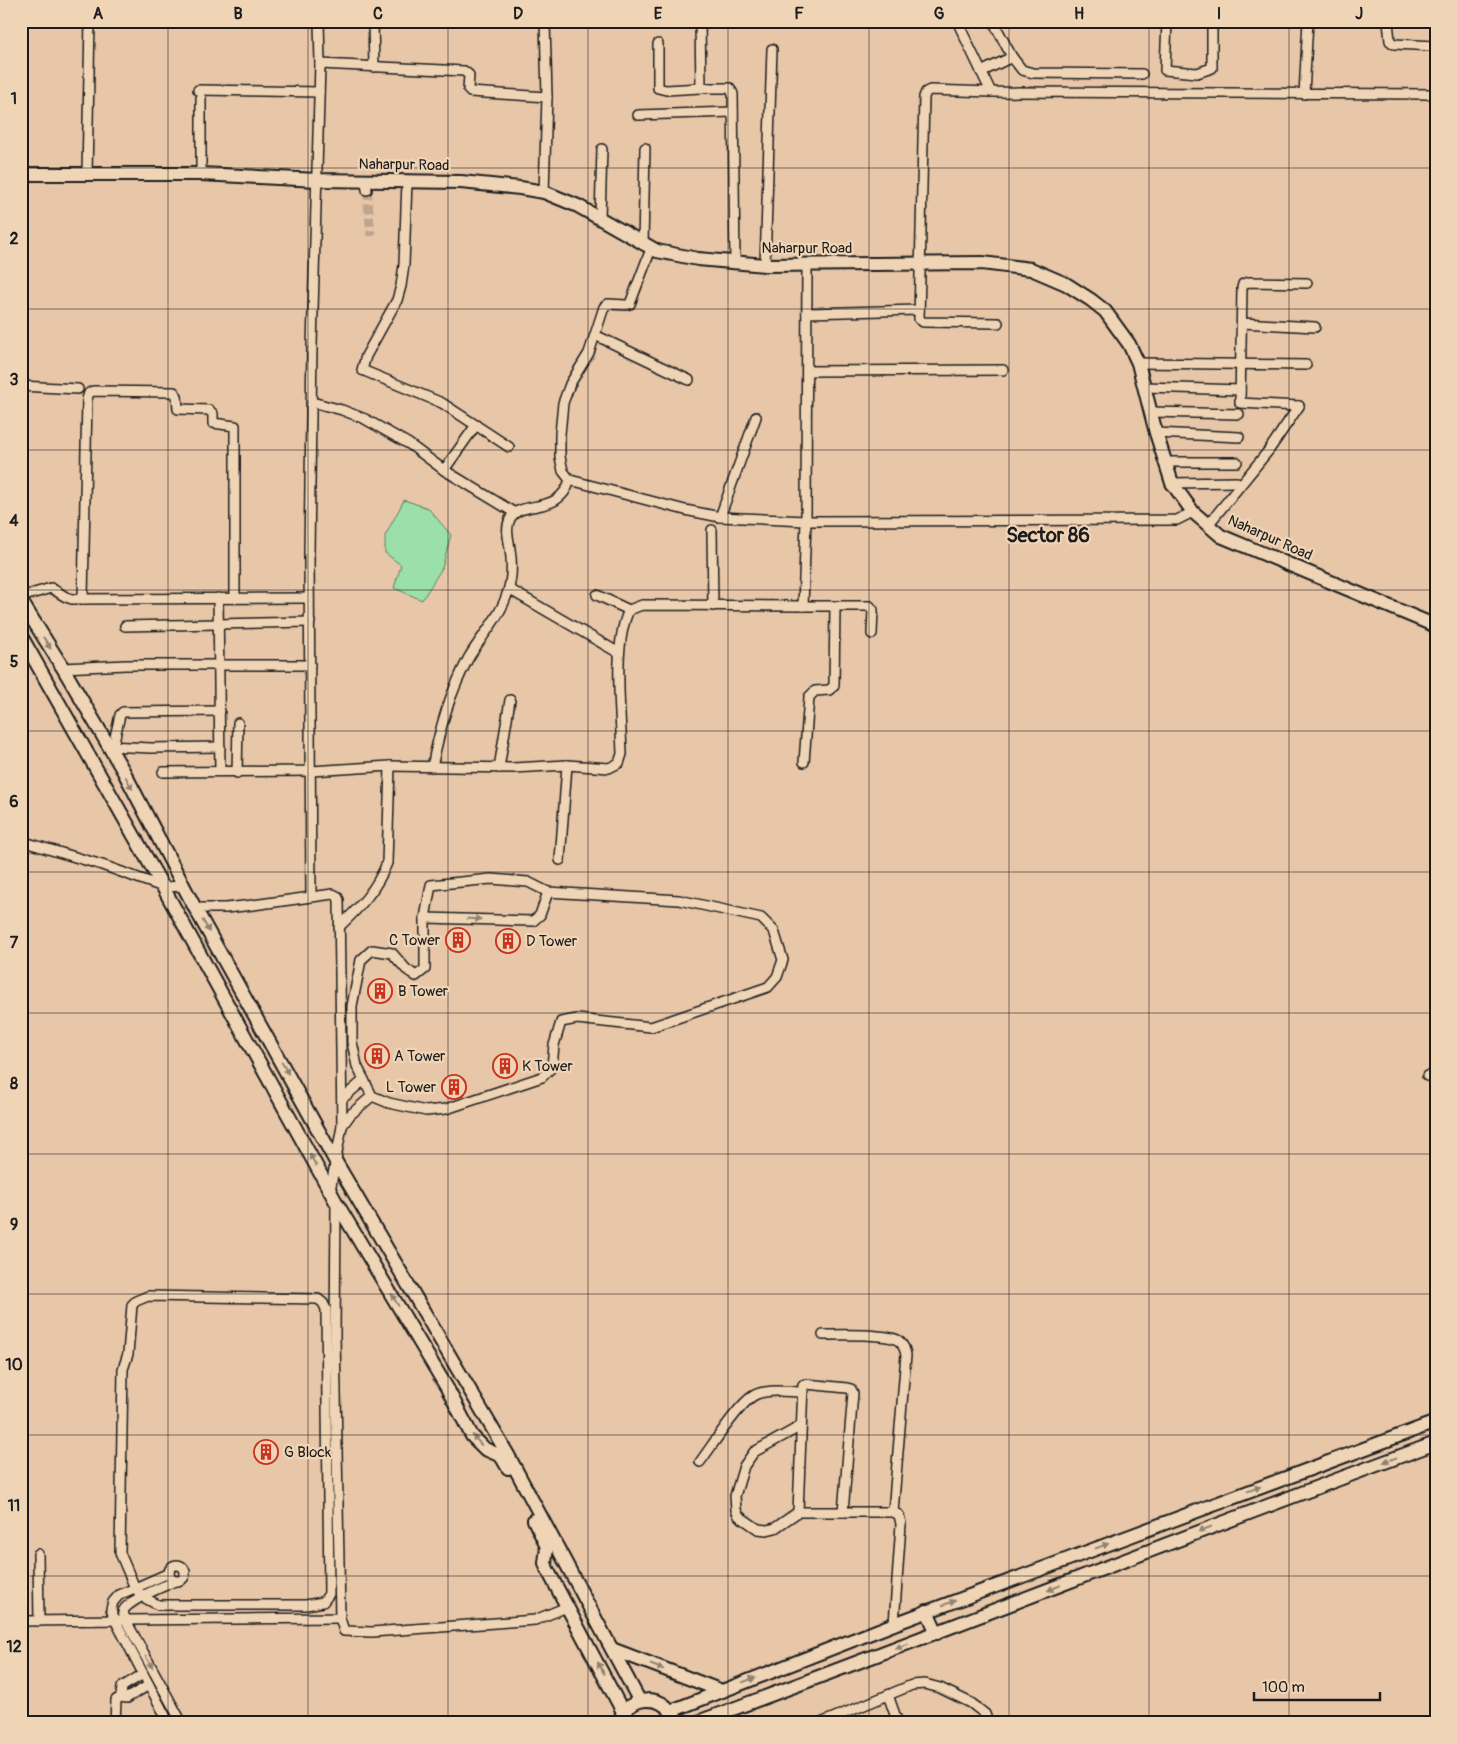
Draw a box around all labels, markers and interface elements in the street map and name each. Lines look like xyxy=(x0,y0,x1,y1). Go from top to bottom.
text: A xyxy=(93,4,104,24)
text: B xyxy=(233,4,243,24)
text: C xyxy=(373,4,383,24)
text: D xyxy=(513,4,523,24)
text: E xyxy=(654,4,663,24)
text: F xyxy=(794,4,804,24)
text: G xyxy=(934,4,945,24)
text: H xyxy=(1074,4,1084,24)
text: I xyxy=(1217,4,1221,24)
text: J xyxy=(1355,4,1363,24)
text: 1 xyxy=(11,89,17,109)
street label: Naharpur Road xyxy=(358,155,450,175)
text: 2 xyxy=(10,229,19,249)
street label: Naharpur Road xyxy=(762,239,852,258)
text: 3 xyxy=(10,370,19,390)
text: 4 xyxy=(9,511,19,531)
street label: Naharpur Road xyxy=(1225,511,1315,565)
district label: Sector 86 xyxy=(1006,523,1090,548)
one-way arrow xyxy=(43,636,52,649)
text: 5 xyxy=(10,652,19,672)
one-way arrow xyxy=(125,776,134,790)
text: 6 xyxy=(9,792,19,812)
one-way arrow xyxy=(466,915,482,923)
one-way arrow xyxy=(202,919,210,934)
building icon: C Tower xyxy=(445,927,471,953)
building icon: D Tower xyxy=(495,928,521,954)
place label: C Tower xyxy=(389,931,441,950)
place label: D Tower xyxy=(526,932,578,951)
text: 7 xyxy=(10,933,19,953)
building icon: B Tower xyxy=(367,978,393,1004)
place label: B Tower xyxy=(398,982,449,1001)
building icon: A Tower xyxy=(364,1043,390,1069)
place label: A Tower xyxy=(394,1047,446,1066)
building icon: K Tower xyxy=(492,1053,518,1079)
place label: K Tower xyxy=(522,1057,573,1076)
one-way arrow xyxy=(280,1062,289,1075)
text: 8 xyxy=(10,1074,18,1094)
building icon: L Tower xyxy=(441,1074,467,1100)
place label: L Tower xyxy=(386,1078,437,1097)
one-way arrow xyxy=(308,1153,317,1166)
text: 9 xyxy=(10,1215,18,1235)
one-way arrow xyxy=(390,1293,399,1306)
text: 10 xyxy=(5,1355,23,1375)
one-way arrow xyxy=(471,1433,482,1446)
building icon: G Block xyxy=(253,1439,279,1465)
place label: G Block xyxy=(284,1443,332,1462)
one-way arrow xyxy=(1382,1456,1397,1464)
one-way arrow xyxy=(1247,1485,1262,1493)
text: 11 xyxy=(8,1496,20,1516)
one-way arrow xyxy=(1197,1525,1212,1533)
one-way arrow xyxy=(1094,1542,1109,1549)
one-way arrow xyxy=(1046,1585,1061,1592)
one-way arrow xyxy=(942,1599,957,1606)
text: 12 xyxy=(6,1637,22,1657)
one-way arrow xyxy=(894,1642,909,1650)
one-way arrow xyxy=(144,1655,153,1669)
one-way arrow xyxy=(597,1661,605,1676)
one-way arrow xyxy=(650,1663,664,1671)
scale bar xyxy=(1254,1669,1381,1701)
one-way arrow xyxy=(742,1676,756,1684)
text: 100 m xyxy=(1262,1678,1305,1697)

